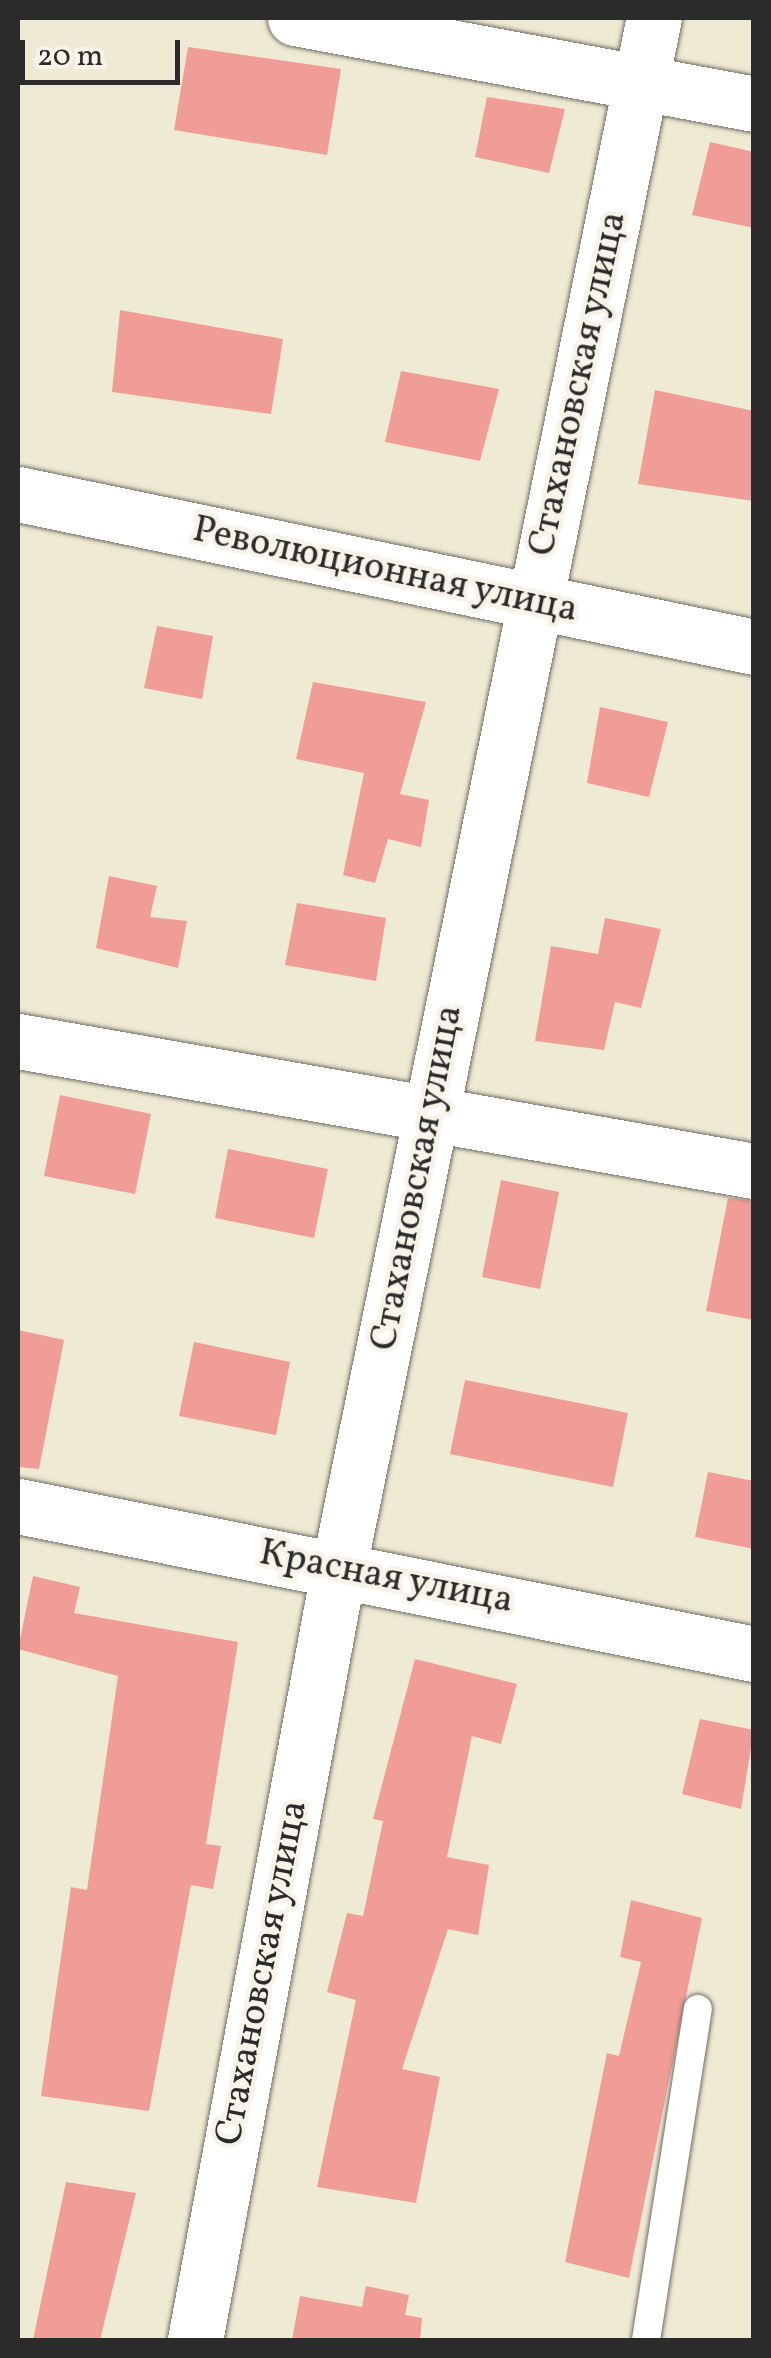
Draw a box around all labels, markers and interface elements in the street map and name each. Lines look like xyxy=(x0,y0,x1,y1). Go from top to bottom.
scale bar xyxy=(25,20,185,82)
text: 20 m xyxy=(37,36,103,78)
street label: Стахановская улица xyxy=(520,207,638,561)
street label: Революционная улица xyxy=(188,508,582,634)
street label: Стахановская улица xyxy=(362,1001,474,1355)
street label: Красная улица xyxy=(255,1531,517,1625)
street label: Стахановская улица xyxy=(207,1796,319,2150)

